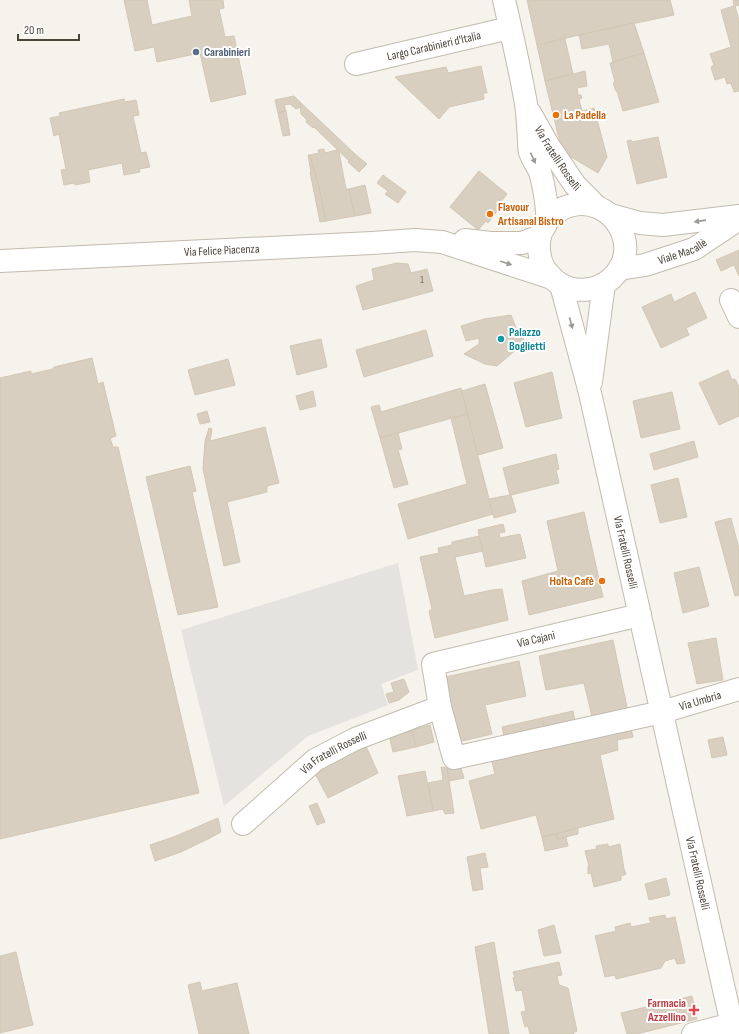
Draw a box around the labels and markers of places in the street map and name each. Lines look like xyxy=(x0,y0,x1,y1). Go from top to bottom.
place label: Carabinieri xyxy=(204,45,250,60)
marker: Carabinieri xyxy=(191,47,201,57)
place label: La Padella xyxy=(564,108,606,123)
marker: La Padella xyxy=(551,110,561,120)
place label: Flavour Artisanal Bistro xyxy=(497,200,564,229)
marker: Flavour Artisanal Bistro xyxy=(485,209,495,219)
place label: Palazzo Boglietti xyxy=(509,325,545,354)
marker: Palazzo Boglietti xyxy=(496,334,506,344)
place label: Holta Cafè xyxy=(550,574,594,589)
marker: Holta Cafè xyxy=(597,576,607,586)
place label: Farmacia Azzellino xyxy=(647,996,686,1025)
marker: Farmacia Azzellino xyxy=(689,1005,699,1015)

